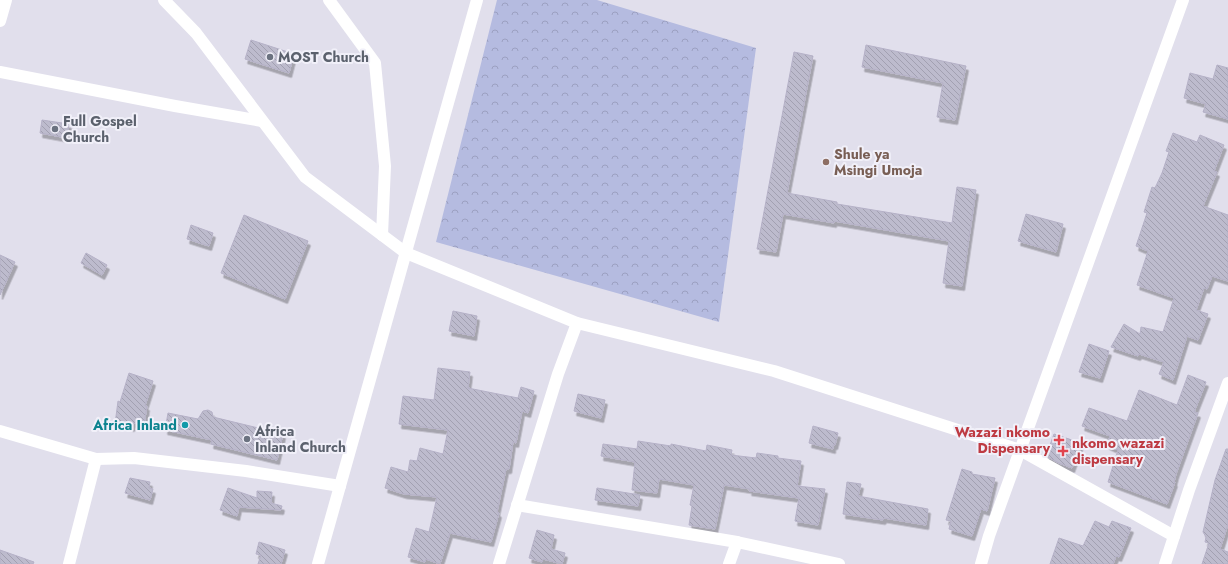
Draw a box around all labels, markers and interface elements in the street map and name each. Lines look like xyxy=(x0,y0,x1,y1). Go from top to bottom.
place label: MOST Church xyxy=(278,47,369,67)
marker: MOST Church xyxy=(265,52,275,62)
place label: Full Gospel Church xyxy=(63,111,137,147)
marker: Full Gospel Church xyxy=(50,124,60,134)
place label: Shule ya Msingi Umoja xyxy=(834,144,922,180)
marker: Shule ya Msingi Umoja xyxy=(821,157,831,167)
place label: Africa Inland xyxy=(92,415,177,435)
marker: Africa Inland xyxy=(180,420,190,430)
place label: Africa Inland Church xyxy=(254,421,346,457)
place label: Wazazi nkomo Dispensary xyxy=(955,422,1051,458)
place label: nkomo wazazi dispensary xyxy=(1072,433,1164,469)
marker: Africa Inland Church xyxy=(242,434,252,444)
marker: Wazazi nkomo Dispensary xyxy=(1053,434,1065,446)
marker: nkomo wazazi dispensary xyxy=(1057,445,1069,457)

